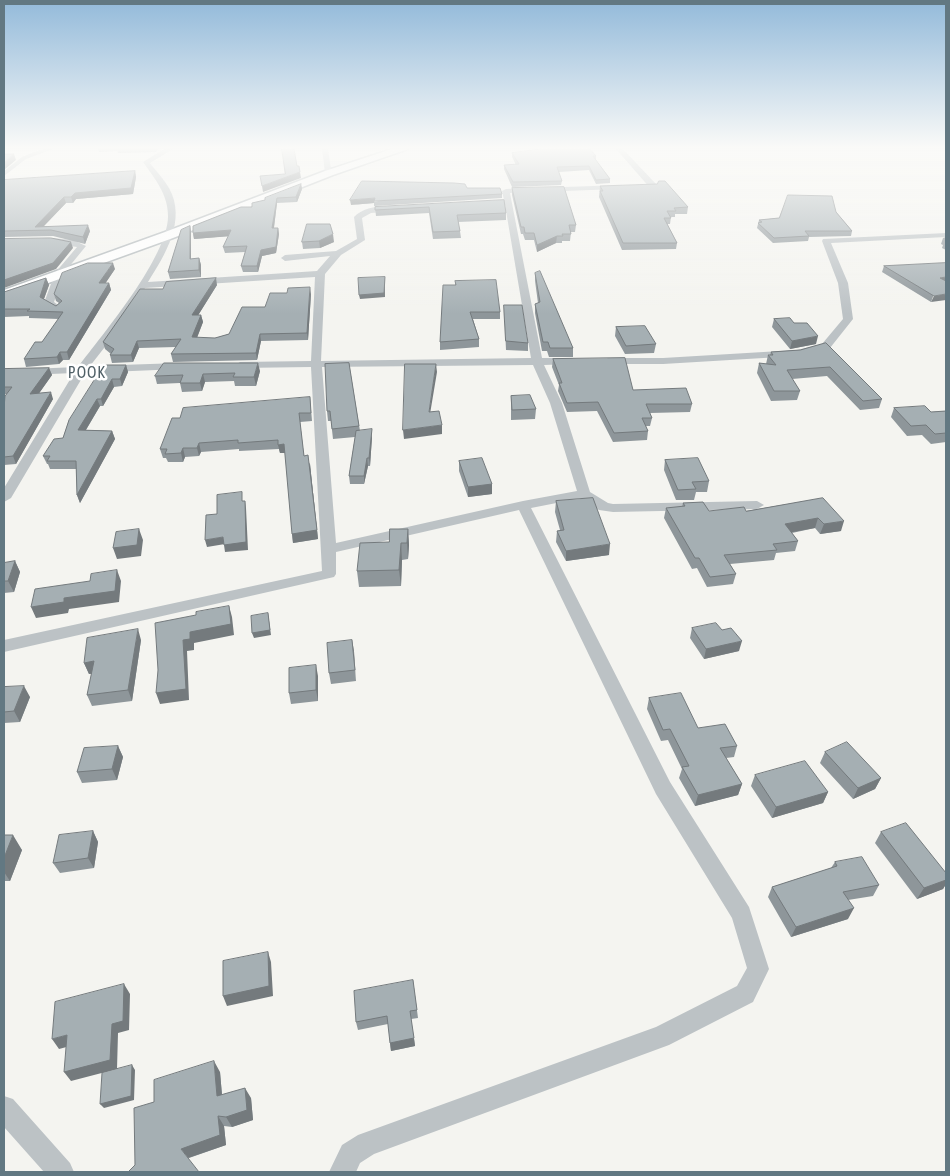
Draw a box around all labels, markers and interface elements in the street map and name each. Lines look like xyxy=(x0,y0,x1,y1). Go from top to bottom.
district label: POOK xyxy=(67,363,107,383)

